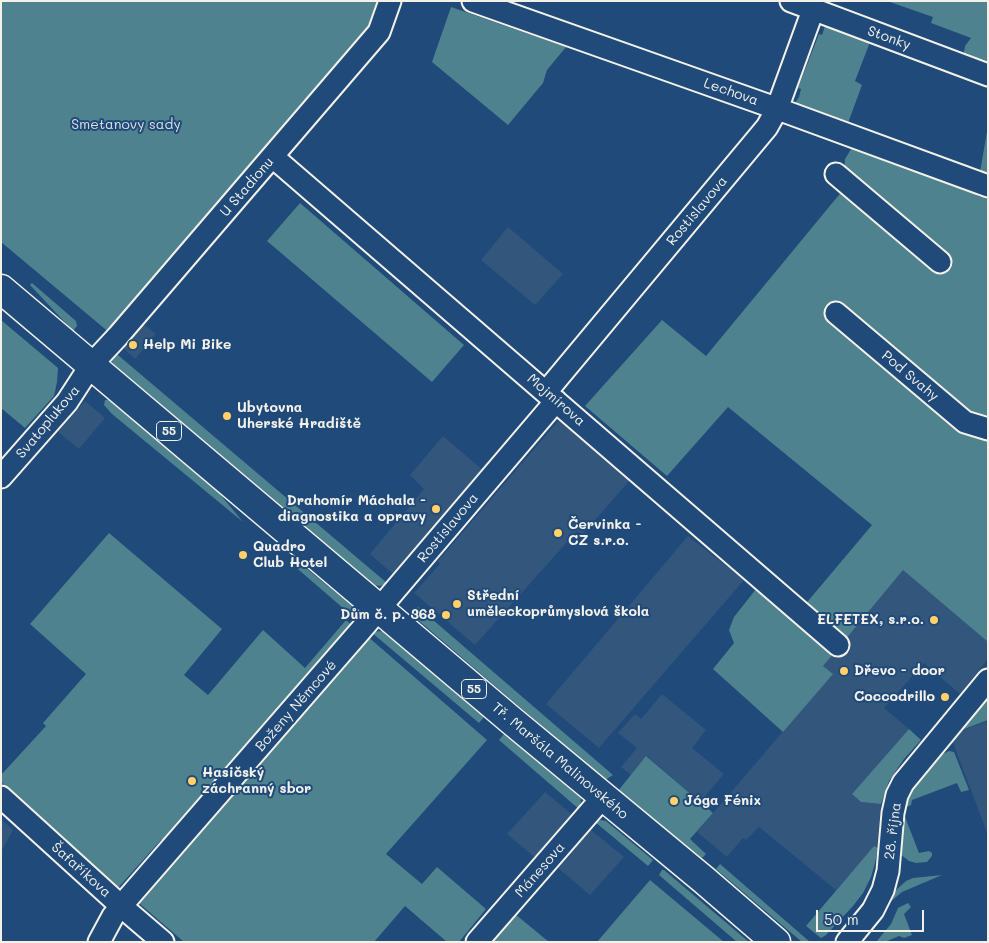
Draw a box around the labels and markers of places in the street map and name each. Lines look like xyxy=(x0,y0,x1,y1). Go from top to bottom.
place label: Help Mi Bike xyxy=(143,337,231,353)
marker: Help Mi Bike xyxy=(127,339,139,351)
place label: Ubytovna Uherské Hradiště xyxy=(237,400,361,432)
marker: Ubytovna Uherské Hradiště xyxy=(221,410,233,422)
place label: Drahomír Máchala - diagnostika a opravy xyxy=(278,493,426,526)
marker: Drahomír Máchala - diagnostika a opravy xyxy=(430,503,442,515)
place label: Červinka - CZ s.r.o. xyxy=(568,517,641,550)
marker: Červinka - CZ s.r.o. xyxy=(552,527,564,539)
place label: Quadro Club Hotel xyxy=(253,539,327,572)
marker: Quadro Club Hotel xyxy=(237,549,249,561)
place label: Střední uměleckoprůmyslová škola xyxy=(467,588,649,620)
marker: Střední uměleckoprůmyslová škola xyxy=(451,598,463,610)
place label: Dům č. p. 368 xyxy=(340,607,436,623)
marker: Dům č. p. 368 xyxy=(440,609,452,621)
place label: ELFETEX, s.r.o. xyxy=(817,612,924,628)
marker: ELFETEX, s.r.o. xyxy=(928,614,940,626)
place label: Dřevo - door xyxy=(854,663,945,679)
marker: Dřevo - door xyxy=(838,665,850,677)
place label: Coccodrillo xyxy=(854,689,935,705)
marker: Coccodrillo xyxy=(939,691,951,703)
place label: Hasičský záchranný sbor xyxy=(202,765,311,798)
marker: Hasičský záchranný sbor xyxy=(186,775,198,787)
place label: Jóga Fénix xyxy=(684,793,761,809)
marker: Jóga Fénix xyxy=(668,795,680,807)

